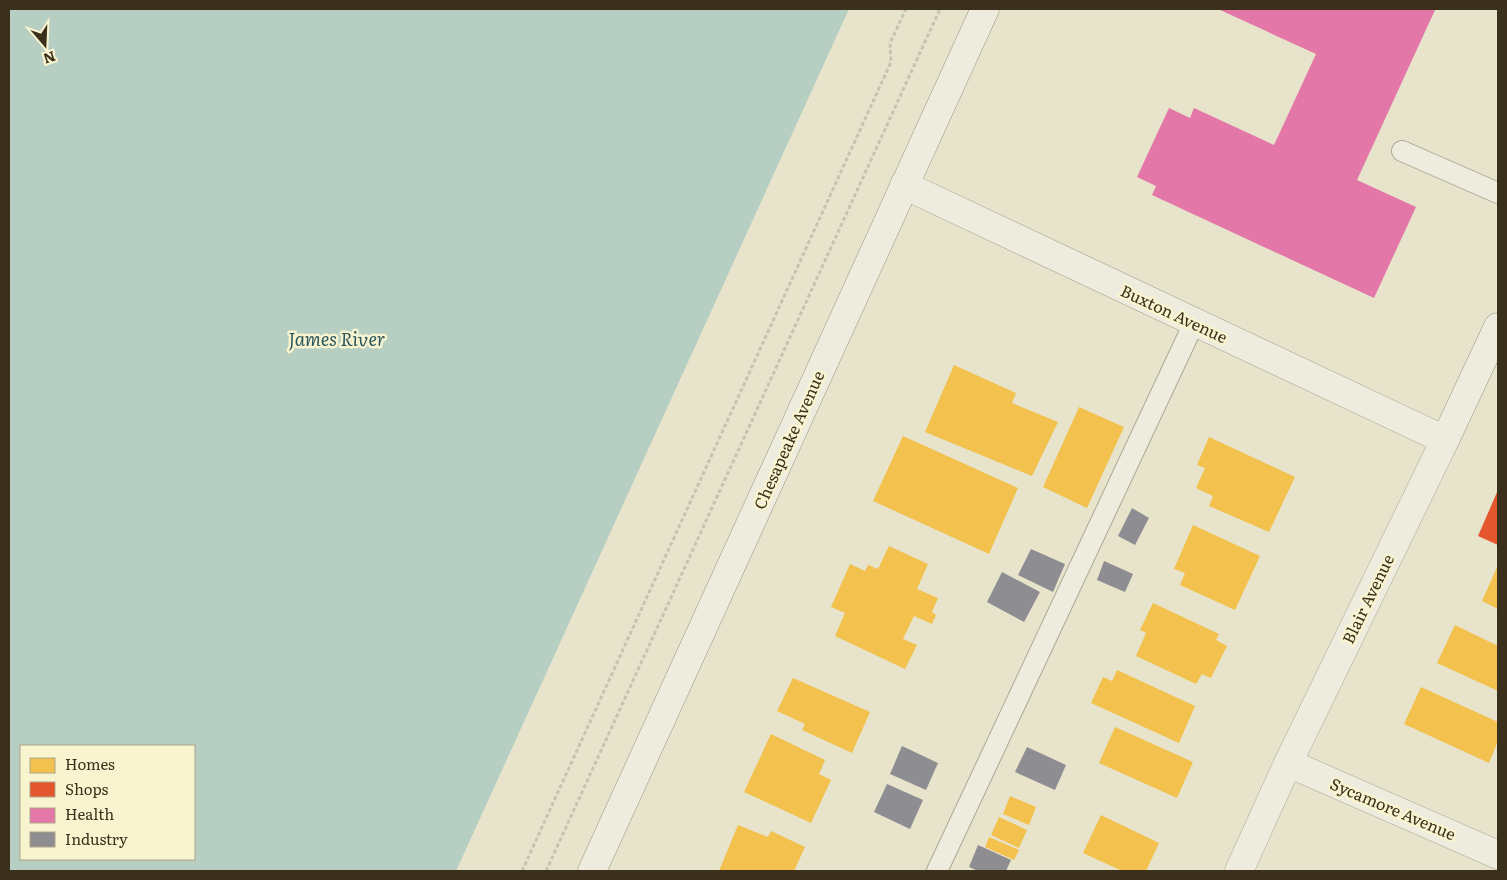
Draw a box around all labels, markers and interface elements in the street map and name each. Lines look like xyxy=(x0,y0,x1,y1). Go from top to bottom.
north arrow xyxy=(20,20,70,70)
text: N xyxy=(41,47,58,70)
street label: Buxton Avenue xyxy=(1117,278,1232,348)
water label: James River xyxy=(289,325,385,352)
street label: Chesapeake Avenue xyxy=(747,366,829,513)
street label: Blair Avenue xyxy=(1335,550,1399,647)
legend xyxy=(20,745,195,860)
text: Homes xyxy=(65,752,115,775)
street label: Sycamore Avenue xyxy=(1327,771,1460,845)
text: Shops xyxy=(65,777,108,800)
text: Health xyxy=(65,802,114,825)
text: Industry xyxy=(65,827,128,850)

